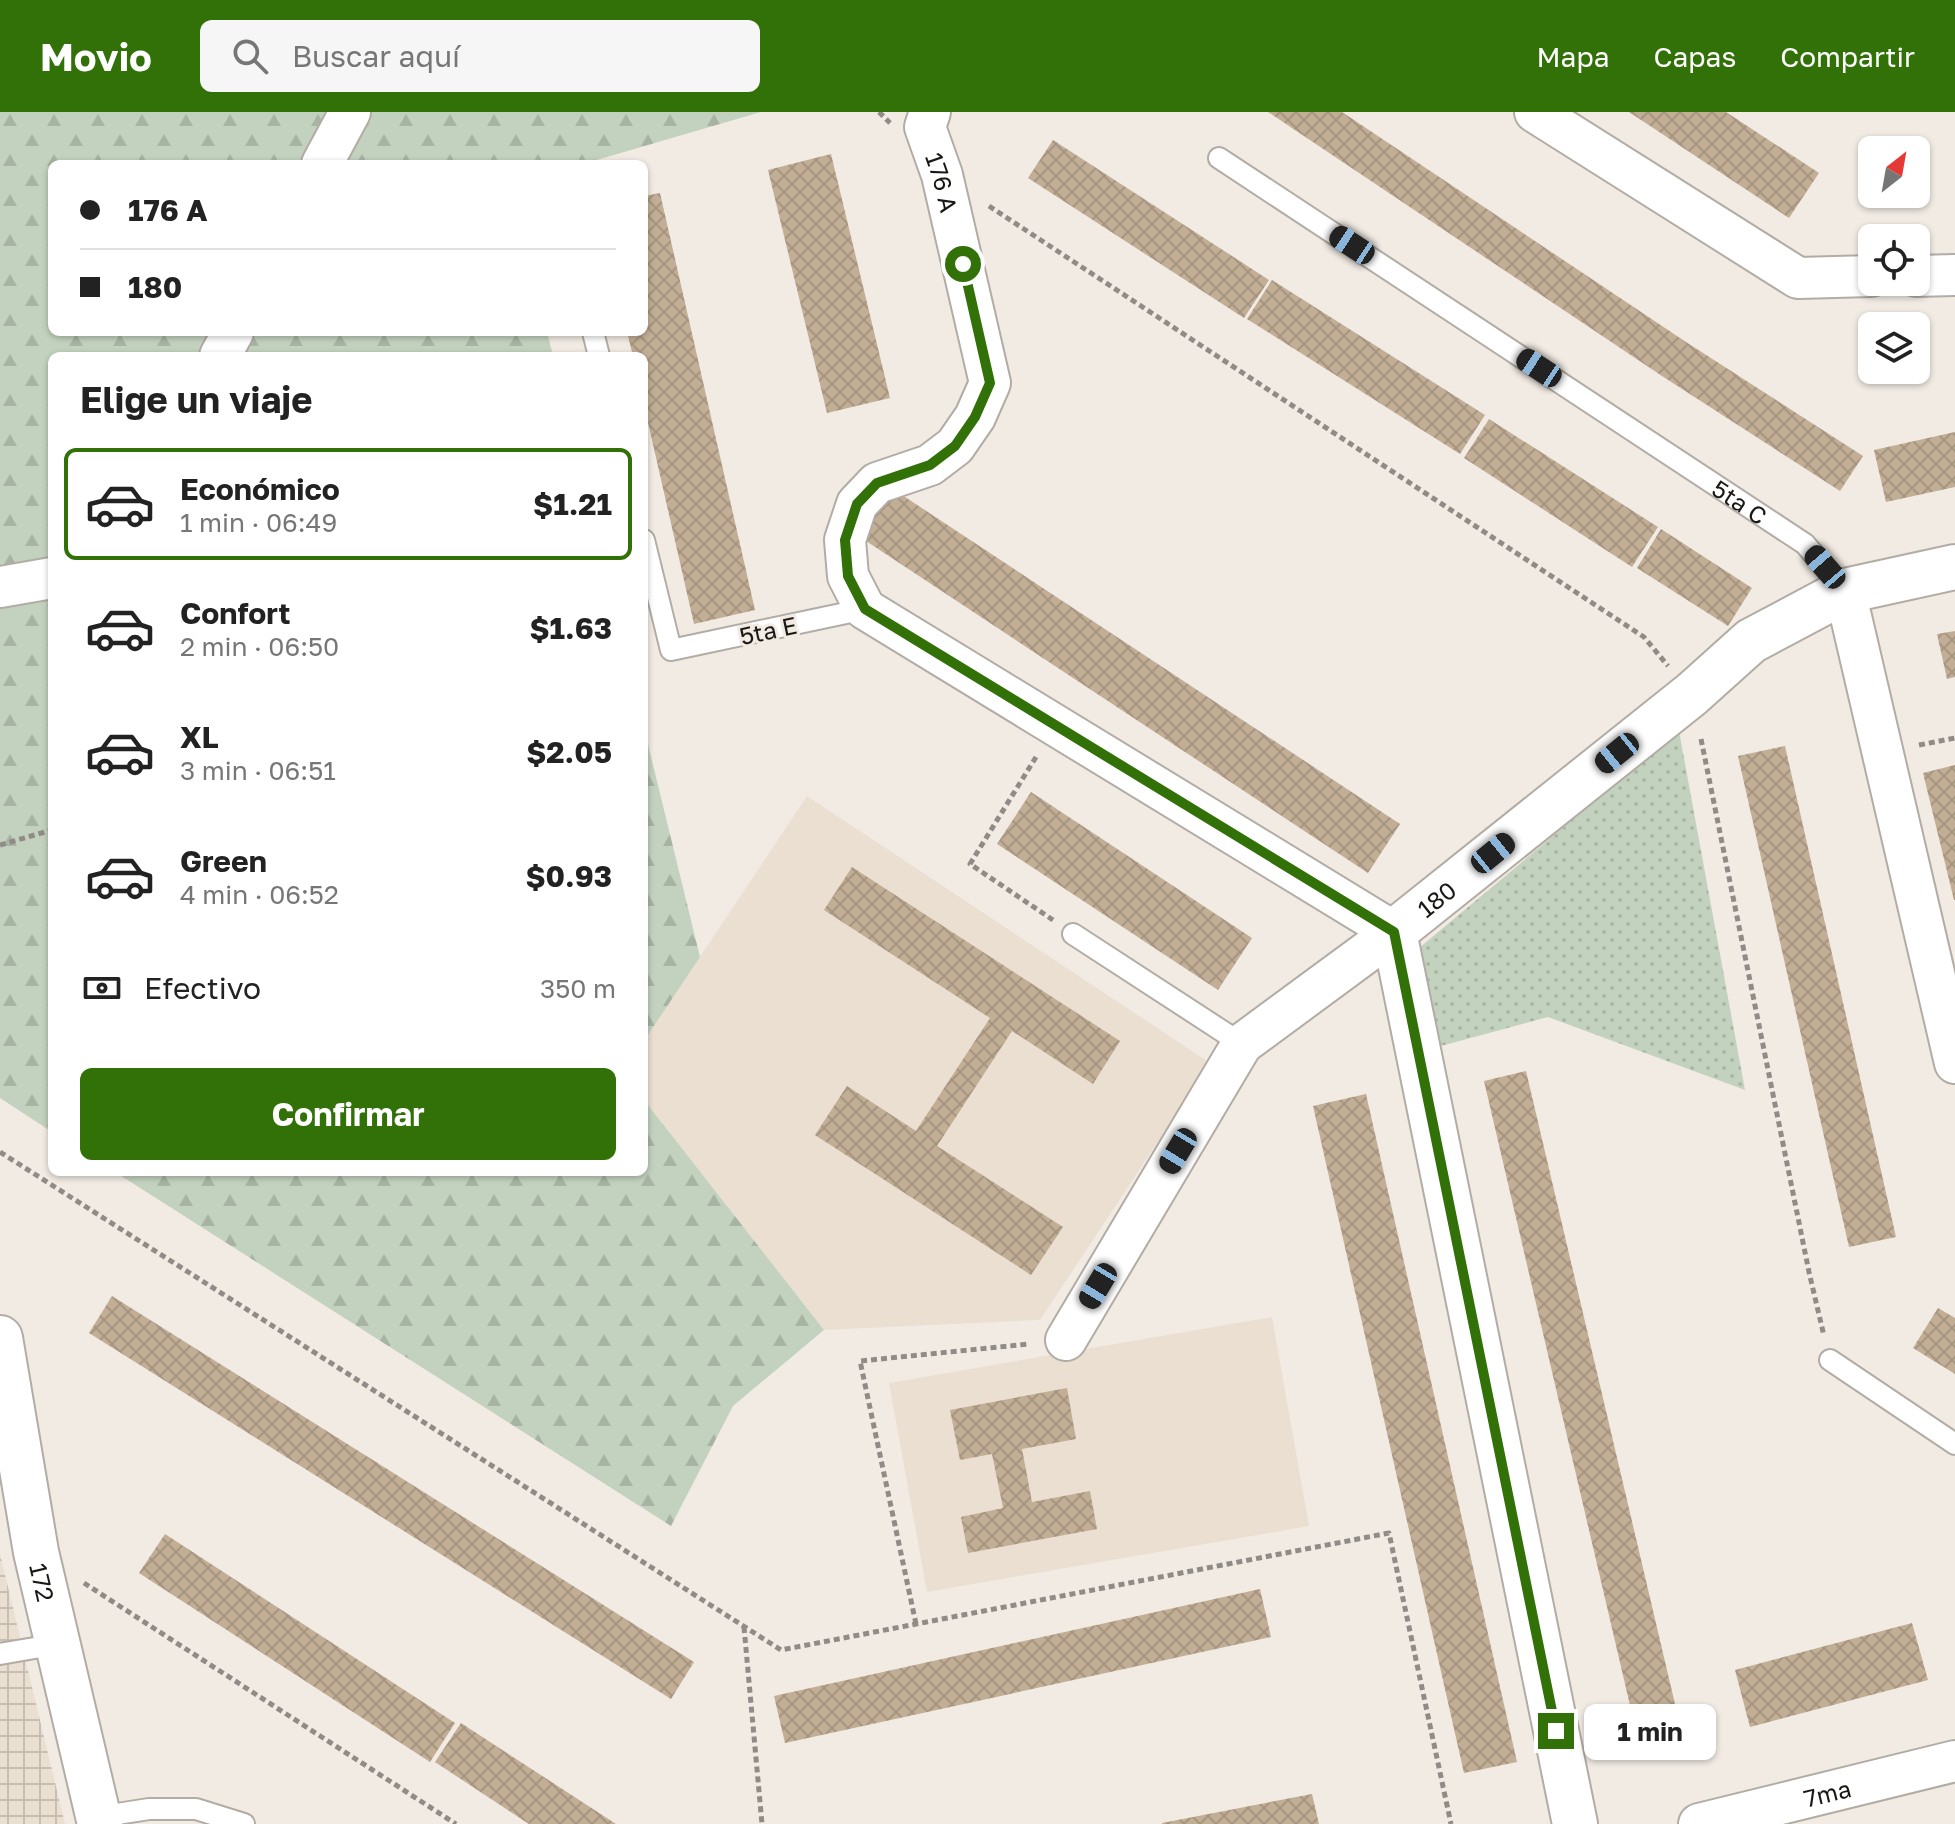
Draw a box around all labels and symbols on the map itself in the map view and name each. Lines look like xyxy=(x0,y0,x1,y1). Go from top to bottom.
north arrow xyxy=(1858,136,1930,208)
street label: 176 A xyxy=(921,148,965,215)
car xyxy=(1325,222,1379,268)
route start xyxy=(945,246,981,282)
car xyxy=(1512,345,1566,391)
street label: 5ta C xyxy=(1707,473,1773,530)
car xyxy=(1800,541,1850,593)
street label: 5ta E xyxy=(737,610,799,650)
car xyxy=(1591,729,1643,777)
car xyxy=(1467,829,1519,877)
street label: 180 xyxy=(1411,874,1461,923)
car xyxy=(1155,1124,1201,1178)
car xyxy=(1075,1259,1121,1313)
street label: 172 xyxy=(25,1560,62,1604)
callout: 1 min xyxy=(1584,1703,1716,1759)
route end xyxy=(1538,1713,1574,1749)
street label: 7ma xyxy=(1801,1773,1854,1812)

